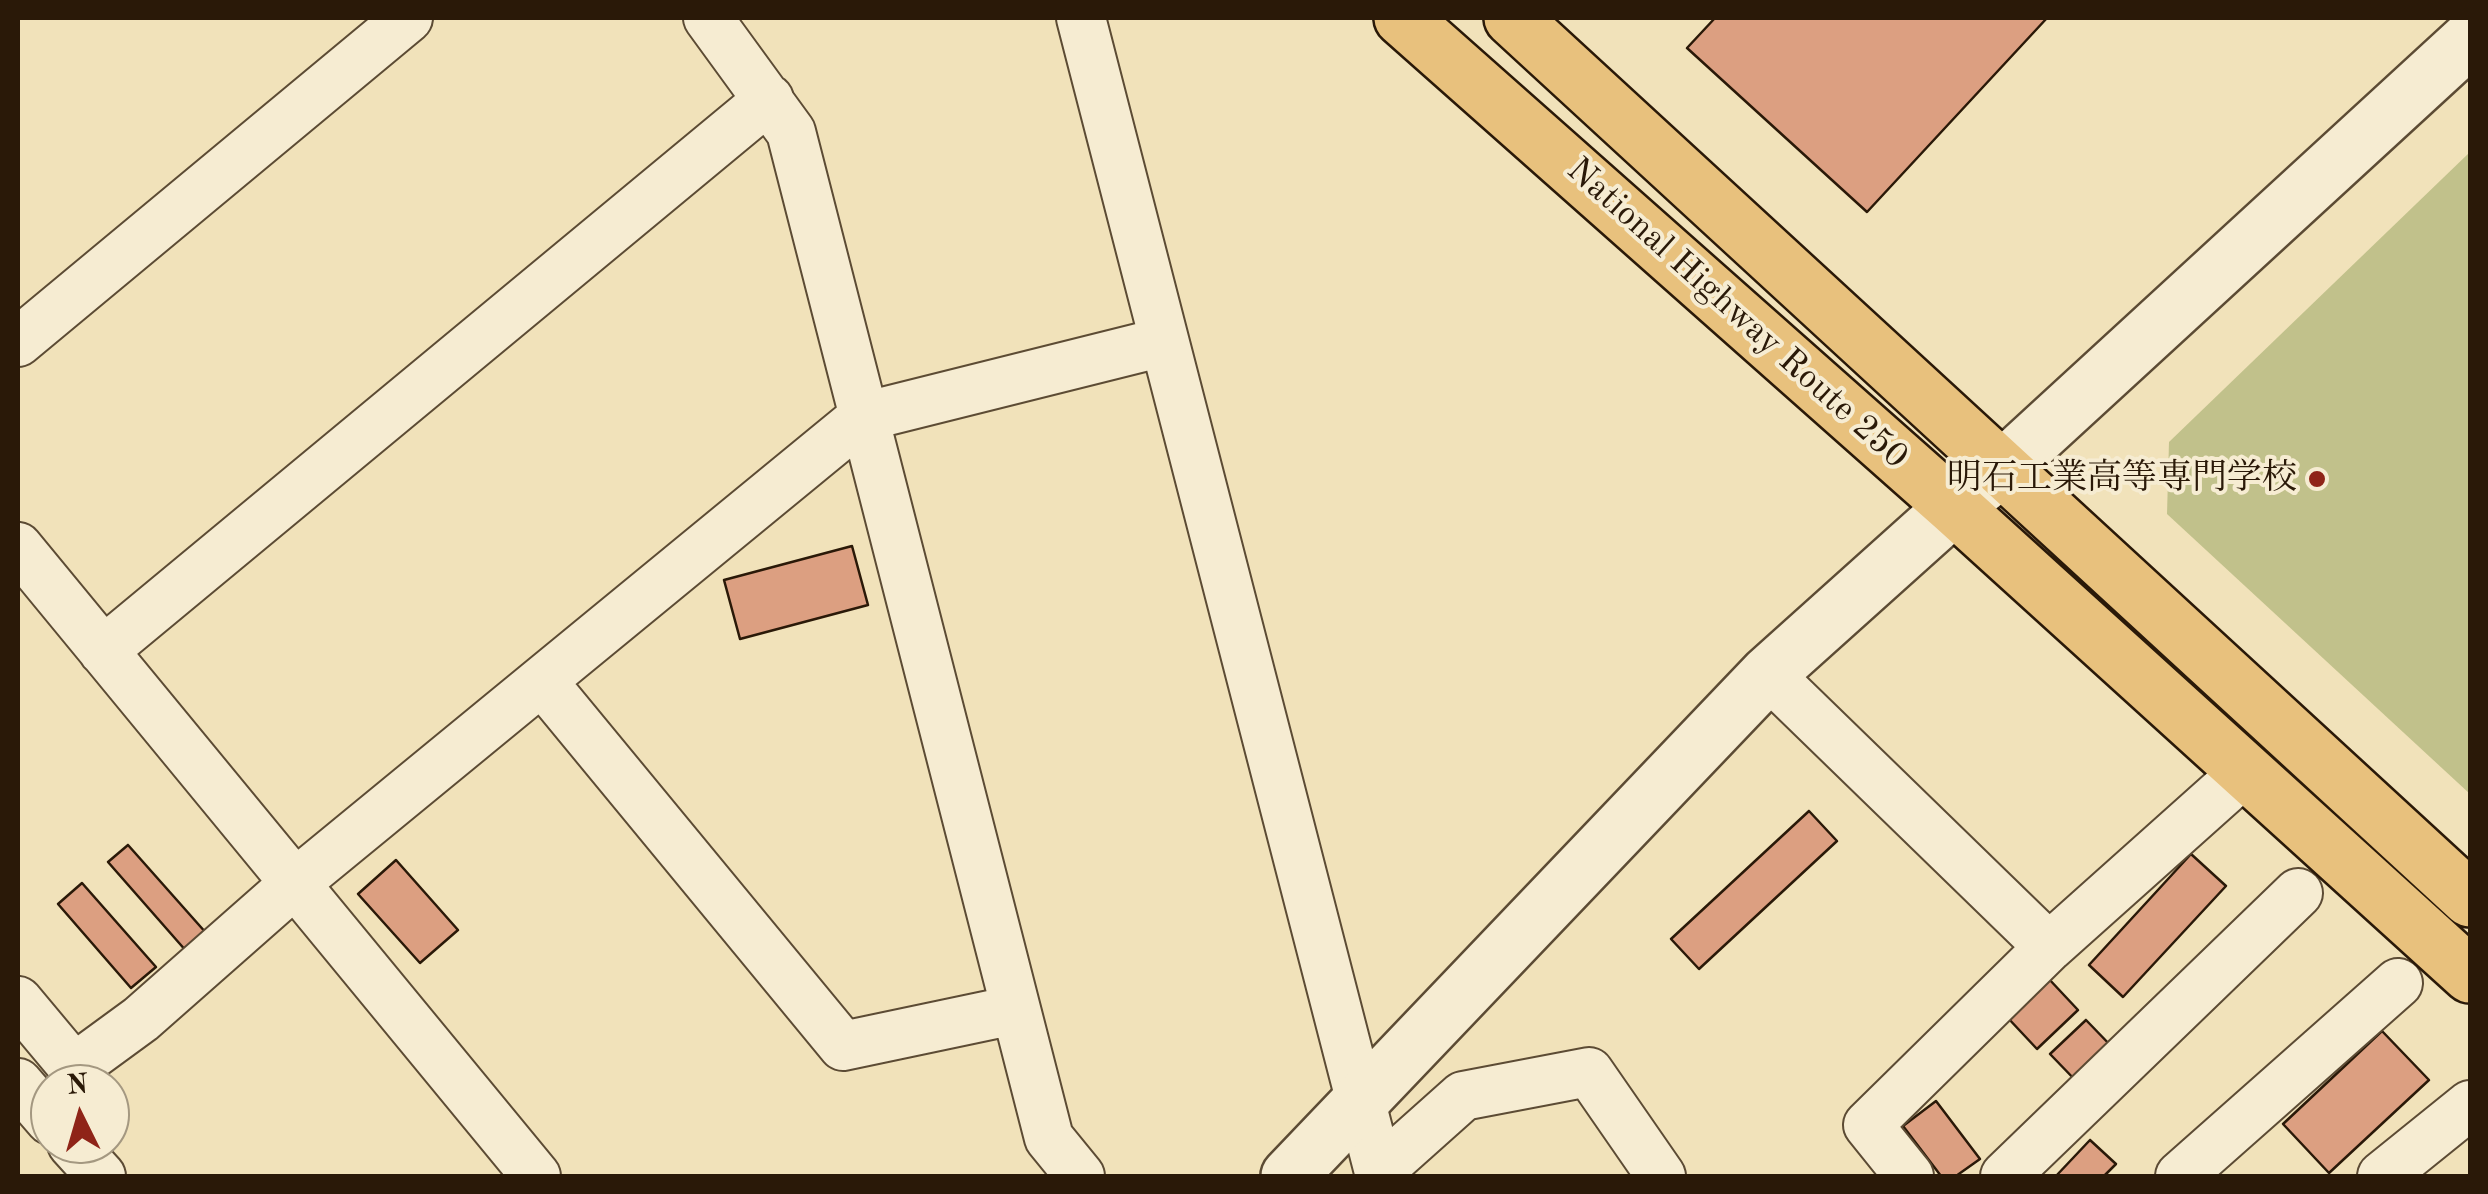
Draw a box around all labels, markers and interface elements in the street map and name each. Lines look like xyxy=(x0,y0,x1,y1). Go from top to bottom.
street label: National Highway Route 250 xyxy=(1558,150,1916,478)
place label: 明石工業高等専門学校 xyxy=(1947,458,2297,500)
marker: 明石工業高等専門学校 xyxy=(2306,468,2328,490)
north arrow xyxy=(30,1064,130,1164)
text: N xyxy=(66,1071,89,1101)

